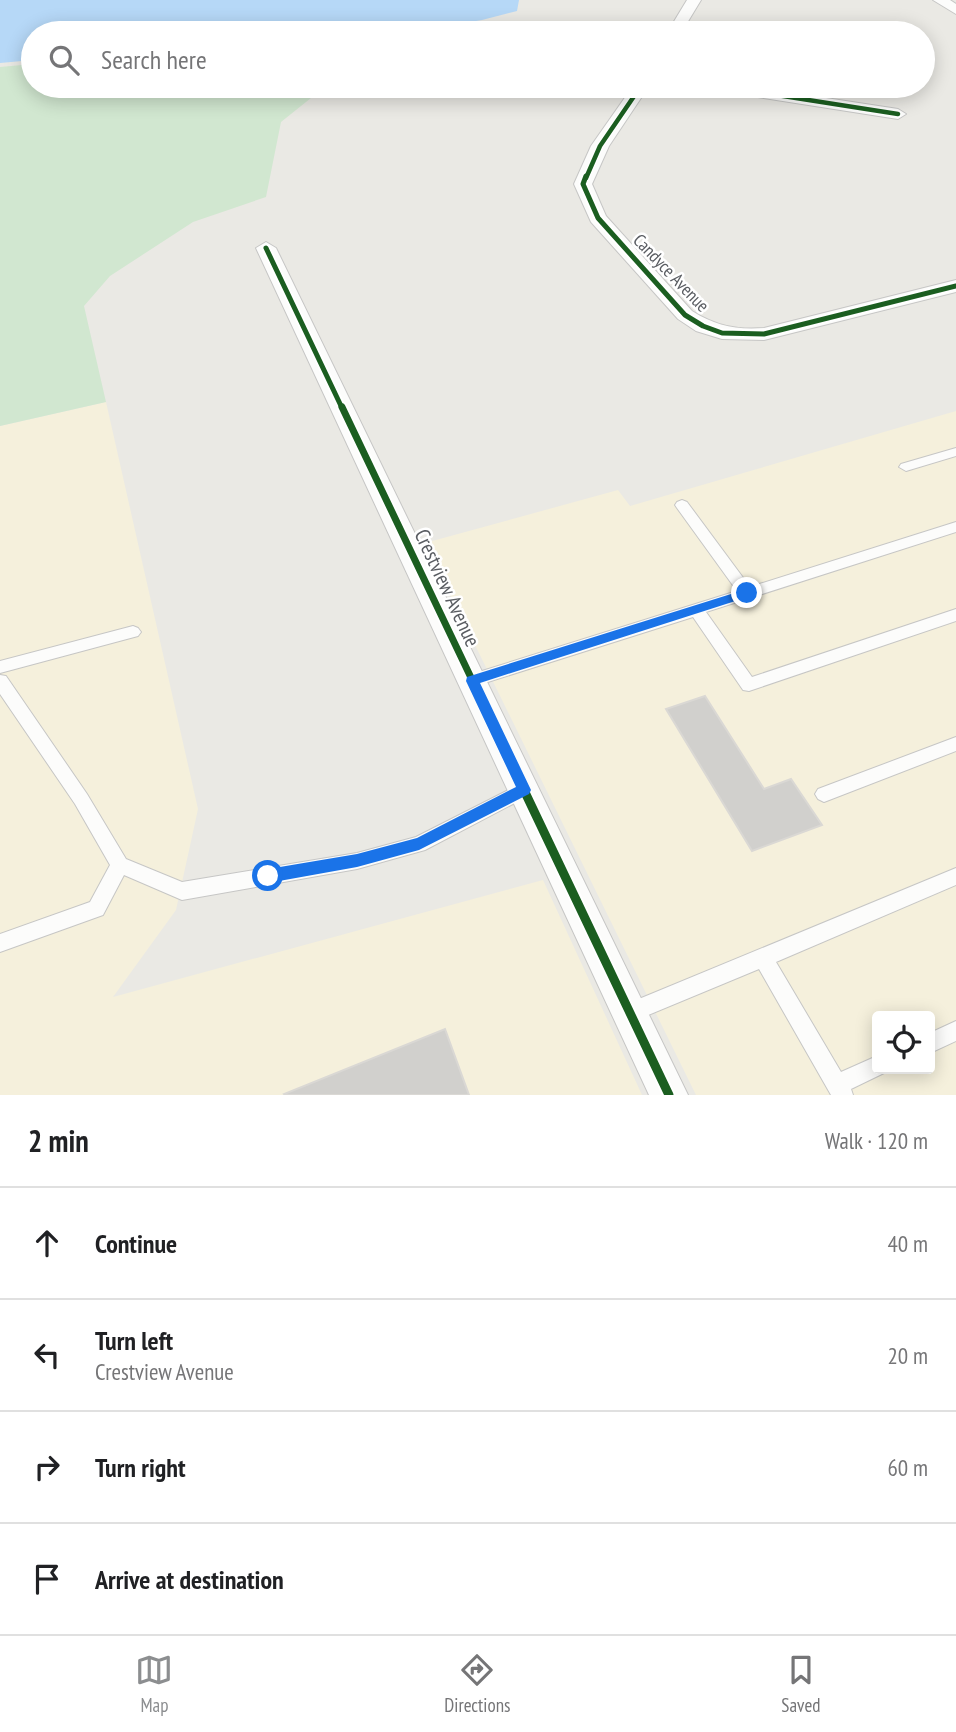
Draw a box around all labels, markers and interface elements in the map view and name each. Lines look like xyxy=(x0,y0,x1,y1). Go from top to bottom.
search box xyxy=(21,21,935,98)
icon: search xyxy=(45,41,83,79)
text: Search here xyxy=(101,43,207,76)
street label: Candyce Avenue xyxy=(628,229,714,317)
street label: Crestview Avenue xyxy=(408,525,486,651)
route end xyxy=(731,577,762,608)
route start xyxy=(252,860,283,891)
map controls xyxy=(872,1011,935,1074)
button: locate xyxy=(872,1011,935,1074)
text: 2 min xyxy=(28,1121,89,1160)
text: Walk · 120 m xyxy=(825,1126,928,1155)
icon: ahead xyxy=(28,1224,66,1262)
text: Continue xyxy=(95,1227,177,1260)
text: 40 m xyxy=(887,1229,928,1258)
text: Turn left xyxy=(95,1324,173,1357)
icon: left xyxy=(28,1336,66,1374)
text: 20 m xyxy=(887,1341,928,1370)
text: Crestview Avenue xyxy=(95,1357,234,1386)
icon: right xyxy=(28,1448,66,1486)
text: Turn right xyxy=(95,1451,186,1484)
text: 60 m xyxy=(887,1453,928,1482)
icon: arrive xyxy=(28,1560,66,1598)
text: Arrive at destination xyxy=(95,1563,284,1596)
tab: Map xyxy=(135,1651,173,1717)
tab: Directions xyxy=(444,1651,510,1717)
tab: Saved xyxy=(781,1651,821,1717)

